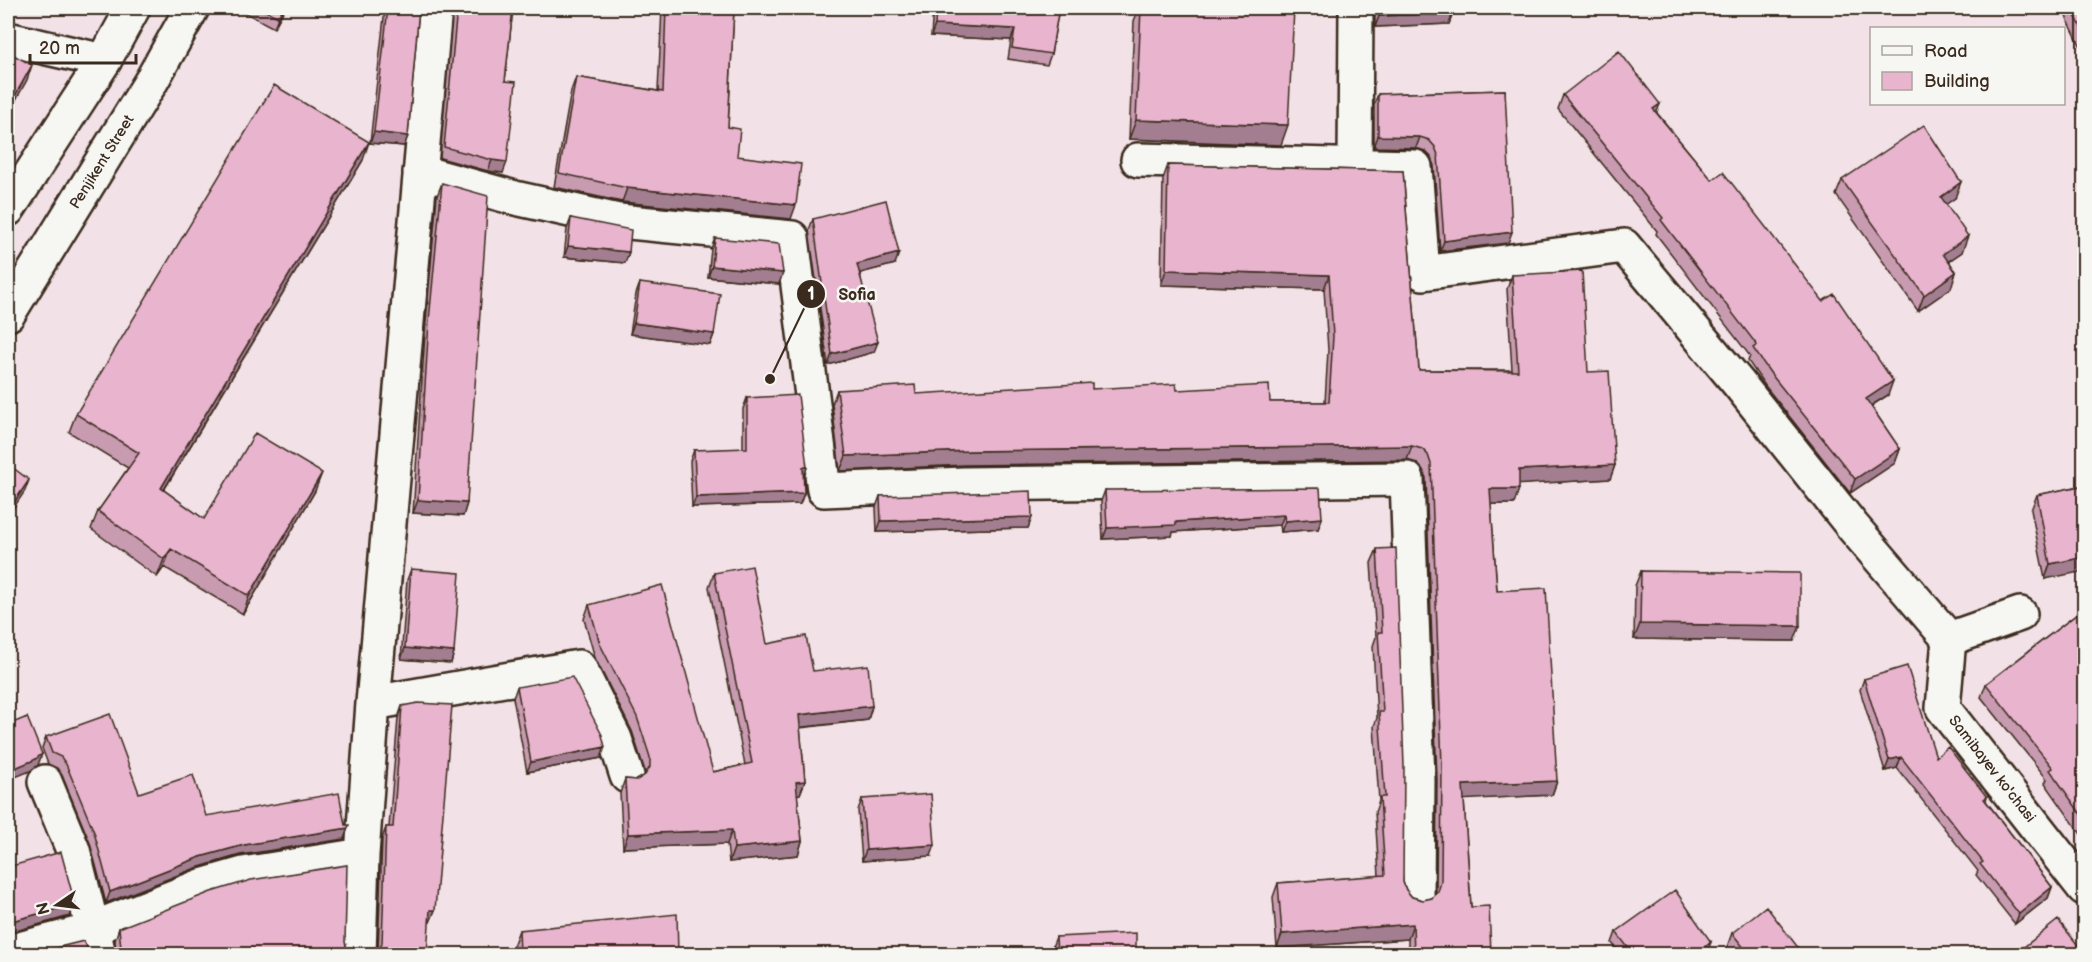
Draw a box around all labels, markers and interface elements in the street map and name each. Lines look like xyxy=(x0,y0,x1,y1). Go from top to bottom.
scale bar xyxy=(30,27,136,65)
legend xyxy=(1870,27,2065,105)
text: 20 m xyxy=(39,38,80,59)
text: Road xyxy=(1924,41,1968,62)
text: Building xyxy=(1924,71,1990,92)
street label: Penjikent Street xyxy=(66,111,139,213)
callout: Sofia xyxy=(796,277,888,311)
text: 1 xyxy=(807,284,815,305)
text: Sofia xyxy=(838,286,876,305)
street label: Samibayev ko'chasi xyxy=(1944,712,2040,826)
north arrow xyxy=(27,875,87,935)
text: N xyxy=(33,900,55,916)

